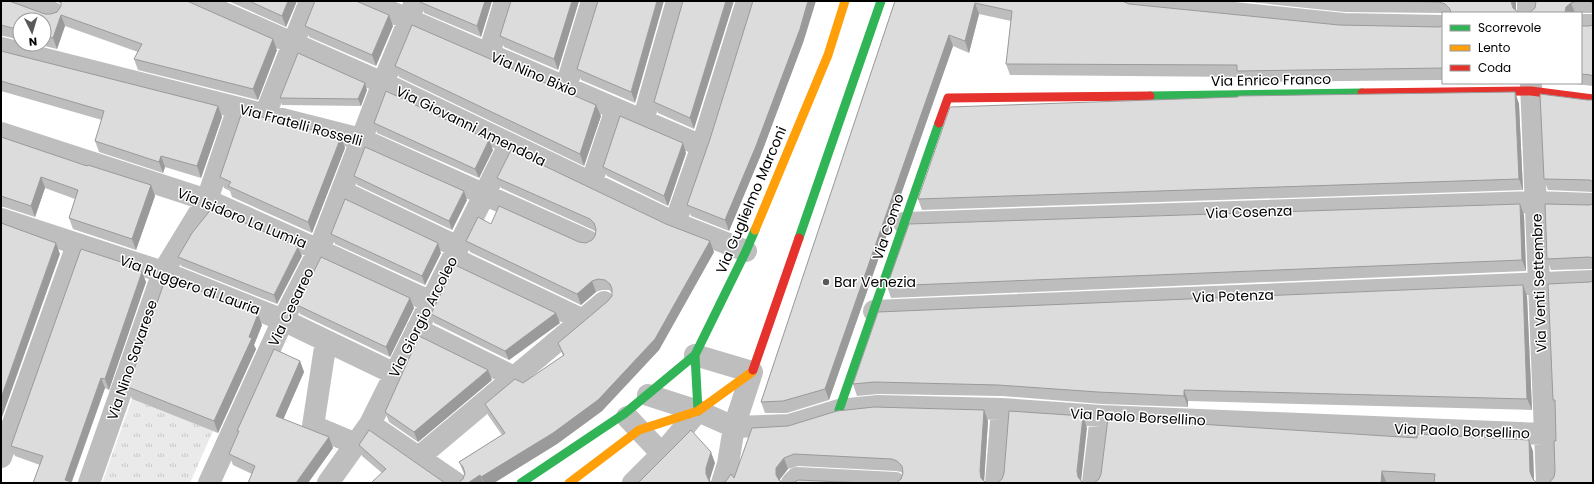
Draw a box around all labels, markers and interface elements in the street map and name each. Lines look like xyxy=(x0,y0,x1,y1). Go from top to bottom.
north arrow xyxy=(12,12,52,52)
legend xyxy=(1442,12,1582,84)
text: Scorrevole xyxy=(1478,19,1541,36)
text: N xyxy=(28,34,38,50)
text: Lento xyxy=(1478,39,1511,56)
street label: Via Nino Bixio xyxy=(488,47,580,101)
text: Coda xyxy=(1478,59,1511,76)
street label: Via Enrico Franco xyxy=(1211,69,1331,91)
street label: Via Giovanni Amendola xyxy=(393,81,549,171)
street label: Via Fratelli Rosselli xyxy=(237,99,365,151)
street label: Via Guglielmo Marconi xyxy=(711,123,791,277)
street label: Via Isidoro La Lumia xyxy=(174,183,310,253)
street label: Via Como xyxy=(867,191,909,263)
street label: Via Cosenza xyxy=(1205,200,1293,224)
street label: Via Venti Settembre xyxy=(1527,213,1551,353)
street label: Via Ruggero di Lauria xyxy=(117,250,263,320)
street label: Via Giorgio Arcoleo xyxy=(384,253,462,381)
street label: Via Cesareo xyxy=(263,264,319,350)
place label: Bar Venezia xyxy=(834,272,916,292)
marker: Bar Venezia xyxy=(821,277,831,287)
street label: Via Potenza xyxy=(1192,285,1274,307)
street label: Via Nino Savarese xyxy=(102,297,162,423)
street label: Via Paolo Borsellino xyxy=(1070,403,1206,431)
street label: Via Paolo Borsellino xyxy=(1394,419,1530,443)

